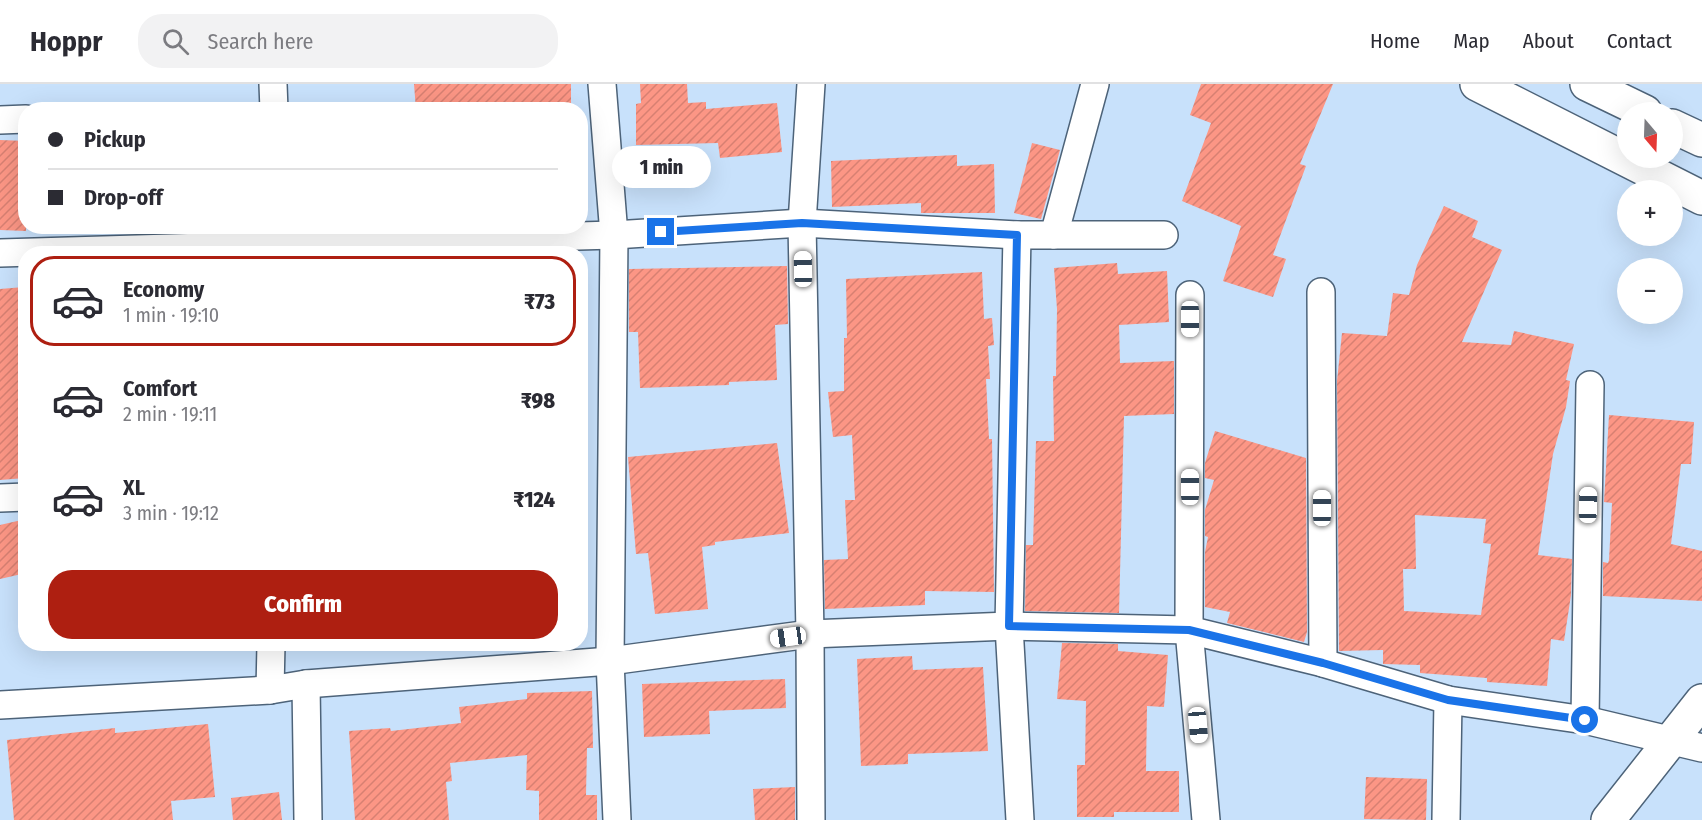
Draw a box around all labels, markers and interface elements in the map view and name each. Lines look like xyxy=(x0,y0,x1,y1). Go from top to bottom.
search box xyxy=(138,14,558,68)
text: Hoppr xyxy=(30,25,102,58)
icon: search xyxy=(159,25,192,58)
text: Search here xyxy=(207,28,313,55)
text: Home xyxy=(1370,28,1420,54)
text: Map xyxy=(1453,28,1490,54)
text: About xyxy=(1523,28,1574,54)
text: Contact xyxy=(1607,28,1672,54)
north arrow xyxy=(1617,102,1683,168)
map controls xyxy=(1617,102,1683,324)
text: Pickup xyxy=(84,126,146,153)
callout: 1 min xyxy=(612,145,710,187)
text: 1 min xyxy=(640,155,683,179)
button: + xyxy=(1617,180,1683,246)
text: Drop-off xyxy=(84,184,163,211)
route end xyxy=(647,218,674,245)
car xyxy=(794,251,812,287)
button: − xyxy=(1617,258,1683,324)
icon: car xyxy=(51,274,105,328)
text: Economy xyxy=(123,276,204,303)
text: ₹73 xyxy=(524,288,555,315)
car xyxy=(1181,301,1199,337)
text: 1 min · 19:10 xyxy=(123,303,219,327)
icon: car xyxy=(51,373,105,427)
text: Comfort xyxy=(123,375,197,402)
text: ₹98 xyxy=(521,387,555,414)
text: 2 min · 19:11 xyxy=(123,402,217,426)
car xyxy=(1181,469,1199,505)
icon: car xyxy=(51,472,105,526)
text: XL xyxy=(123,474,145,501)
text: ₹124 xyxy=(513,486,555,513)
car xyxy=(1579,487,1597,523)
car xyxy=(1313,490,1331,526)
text: 3 min · 19:12 xyxy=(123,501,219,525)
button: Confirm xyxy=(48,570,558,639)
car xyxy=(769,626,807,648)
car xyxy=(1187,706,1209,744)
route start xyxy=(1571,706,1598,733)

